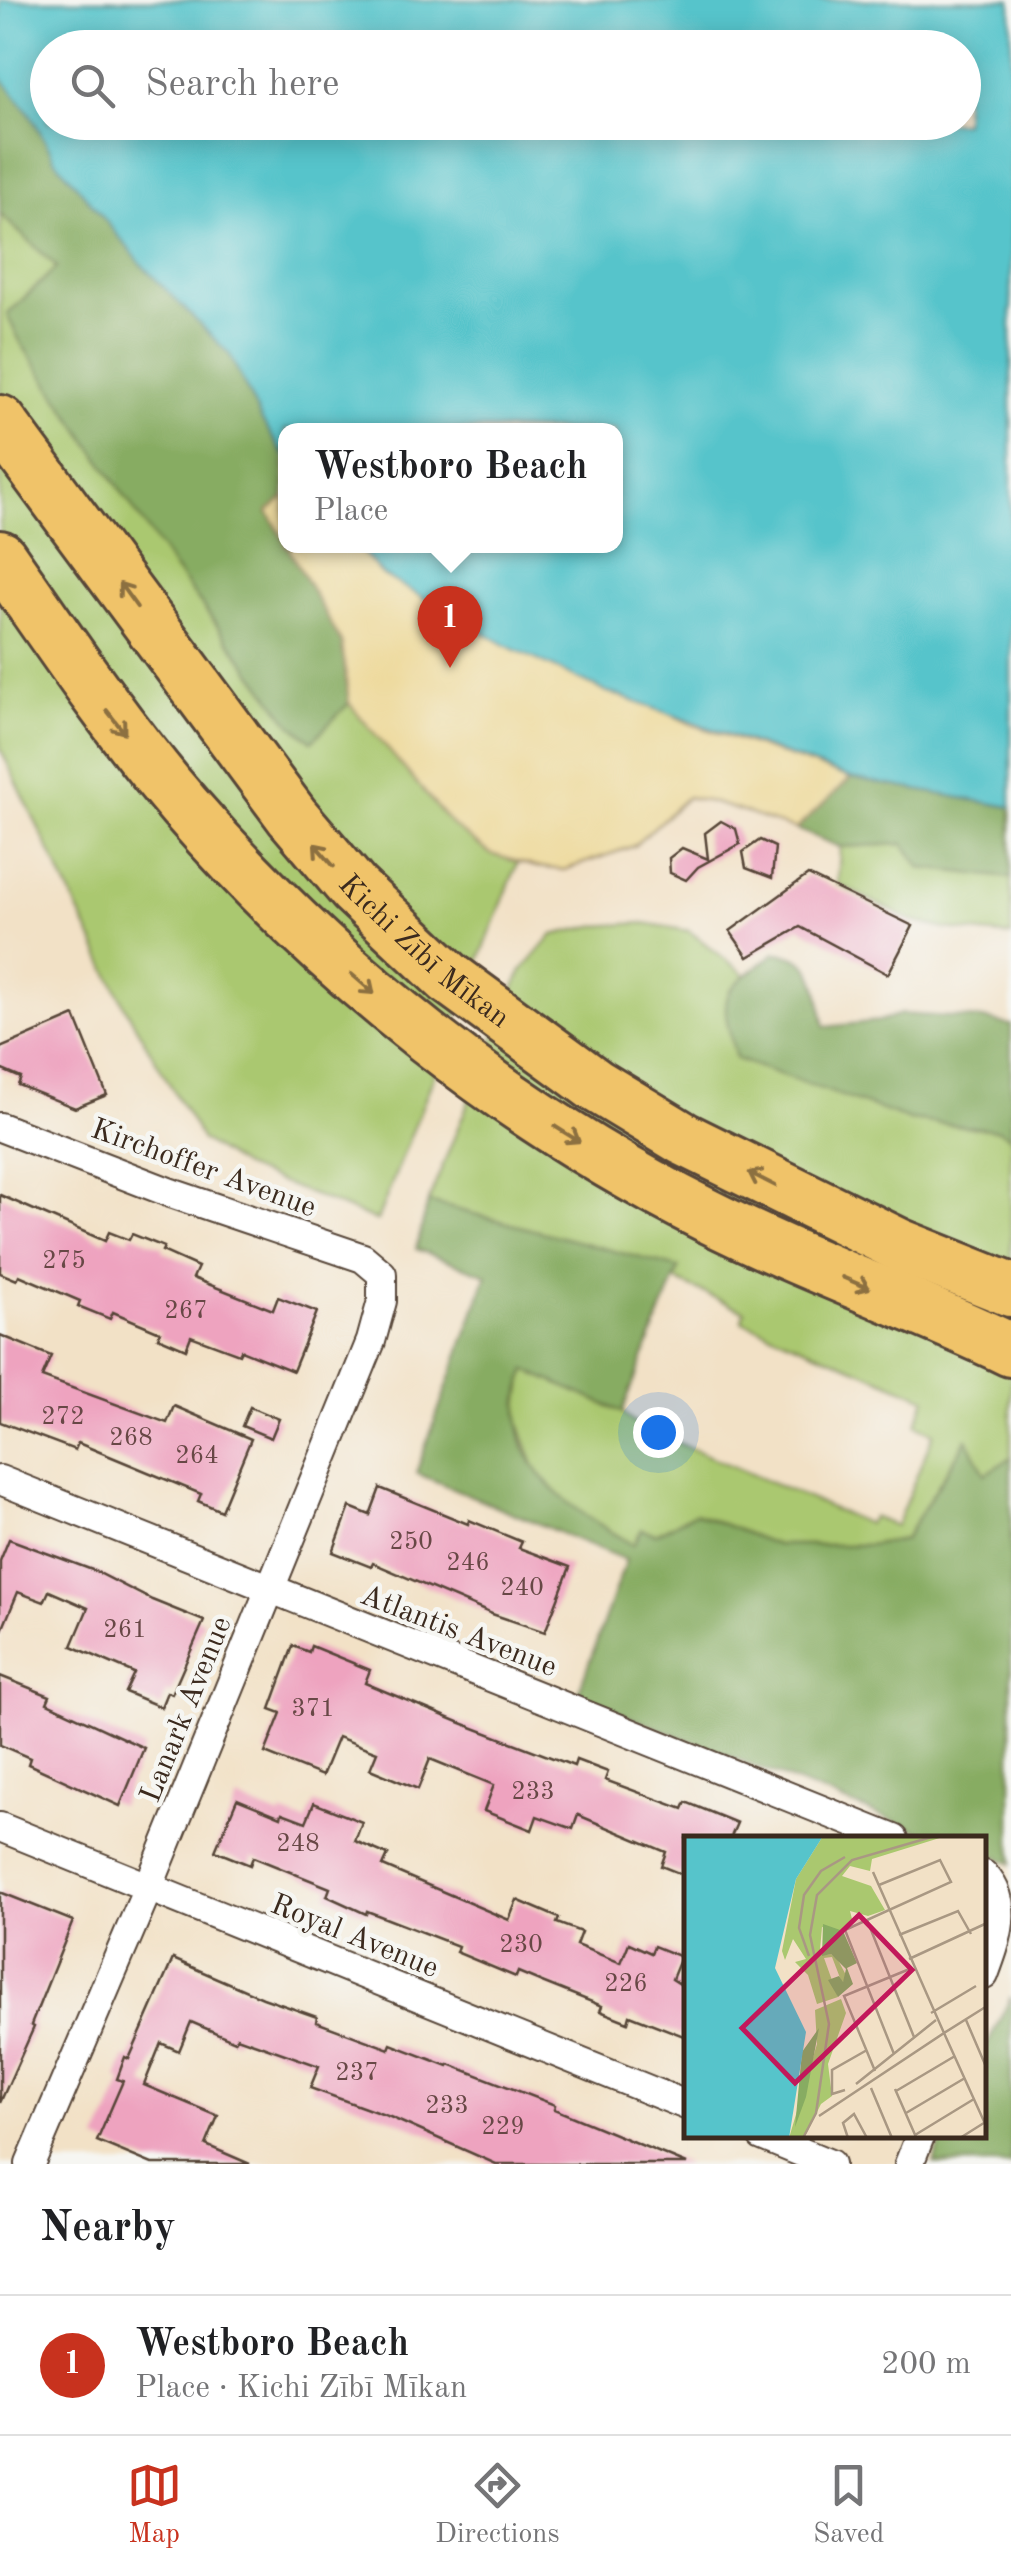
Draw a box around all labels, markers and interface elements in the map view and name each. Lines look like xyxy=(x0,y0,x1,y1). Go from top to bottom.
search box xyxy=(30,30,981,140)
icon: search xyxy=(65,58,120,113)
text: Search here xyxy=(145,66,340,104)
popup xyxy=(278,423,623,553)
text: Westboro Beach xyxy=(313,449,588,487)
text: Place xyxy=(313,496,388,528)
one-way arrow xyxy=(117,582,138,609)
pin: 1 xyxy=(418,586,482,668)
one-way arrow xyxy=(106,708,127,735)
one-way arrow xyxy=(313,842,335,868)
street label: Kichi Zībī Mīkan xyxy=(332,870,515,1034)
one-way arrow xyxy=(349,972,375,994)
street label: Kirchoffer Avenue xyxy=(87,1114,320,1223)
one-way arrow xyxy=(553,1124,581,1144)
one-way arrow xyxy=(748,1169,778,1188)
house number: 275 xyxy=(42,1249,86,1274)
one-way arrow xyxy=(840,1275,871,1293)
house number: 267 xyxy=(164,1299,208,1324)
house number: 272 xyxy=(41,1405,85,1430)
your location xyxy=(633,1407,684,1458)
house number: 268 xyxy=(109,1426,153,1451)
house number: 264 xyxy=(175,1444,219,1469)
house number: 250 xyxy=(389,1530,433,1555)
house number: 246 xyxy=(446,1551,490,1576)
house number: 240 xyxy=(500,1576,544,1601)
street label: Atlantis Avenue xyxy=(356,1581,561,1683)
street label: Lanark Avenue xyxy=(136,1613,238,1807)
house number: 261 xyxy=(103,1618,147,1643)
house number: 371 xyxy=(291,1697,335,1722)
house number: 233 xyxy=(511,1780,555,1805)
house number: 248 xyxy=(276,1832,320,1857)
inset map xyxy=(684,1836,986,2139)
street label: Royal Avenue xyxy=(266,1890,442,1984)
house number: 230 xyxy=(499,1933,543,1958)
house number: 226 xyxy=(604,1972,648,1997)
house number: 237 xyxy=(335,2061,379,2086)
house number: 233 xyxy=(425,2094,469,2119)
house number: 229 xyxy=(481,2115,525,2140)
text: Nearby xyxy=(40,2208,176,2250)
text: Westboro Beach xyxy=(135,2326,409,2364)
text: 1 xyxy=(63,2349,82,2381)
text: 200 m xyxy=(881,2349,971,2381)
text: Place · Kichi Zībī Mīkan xyxy=(135,2373,467,2405)
tab: Map xyxy=(127,2458,182,2553)
tab: Directions xyxy=(435,2458,560,2553)
tab: Saved xyxy=(813,2458,884,2553)

